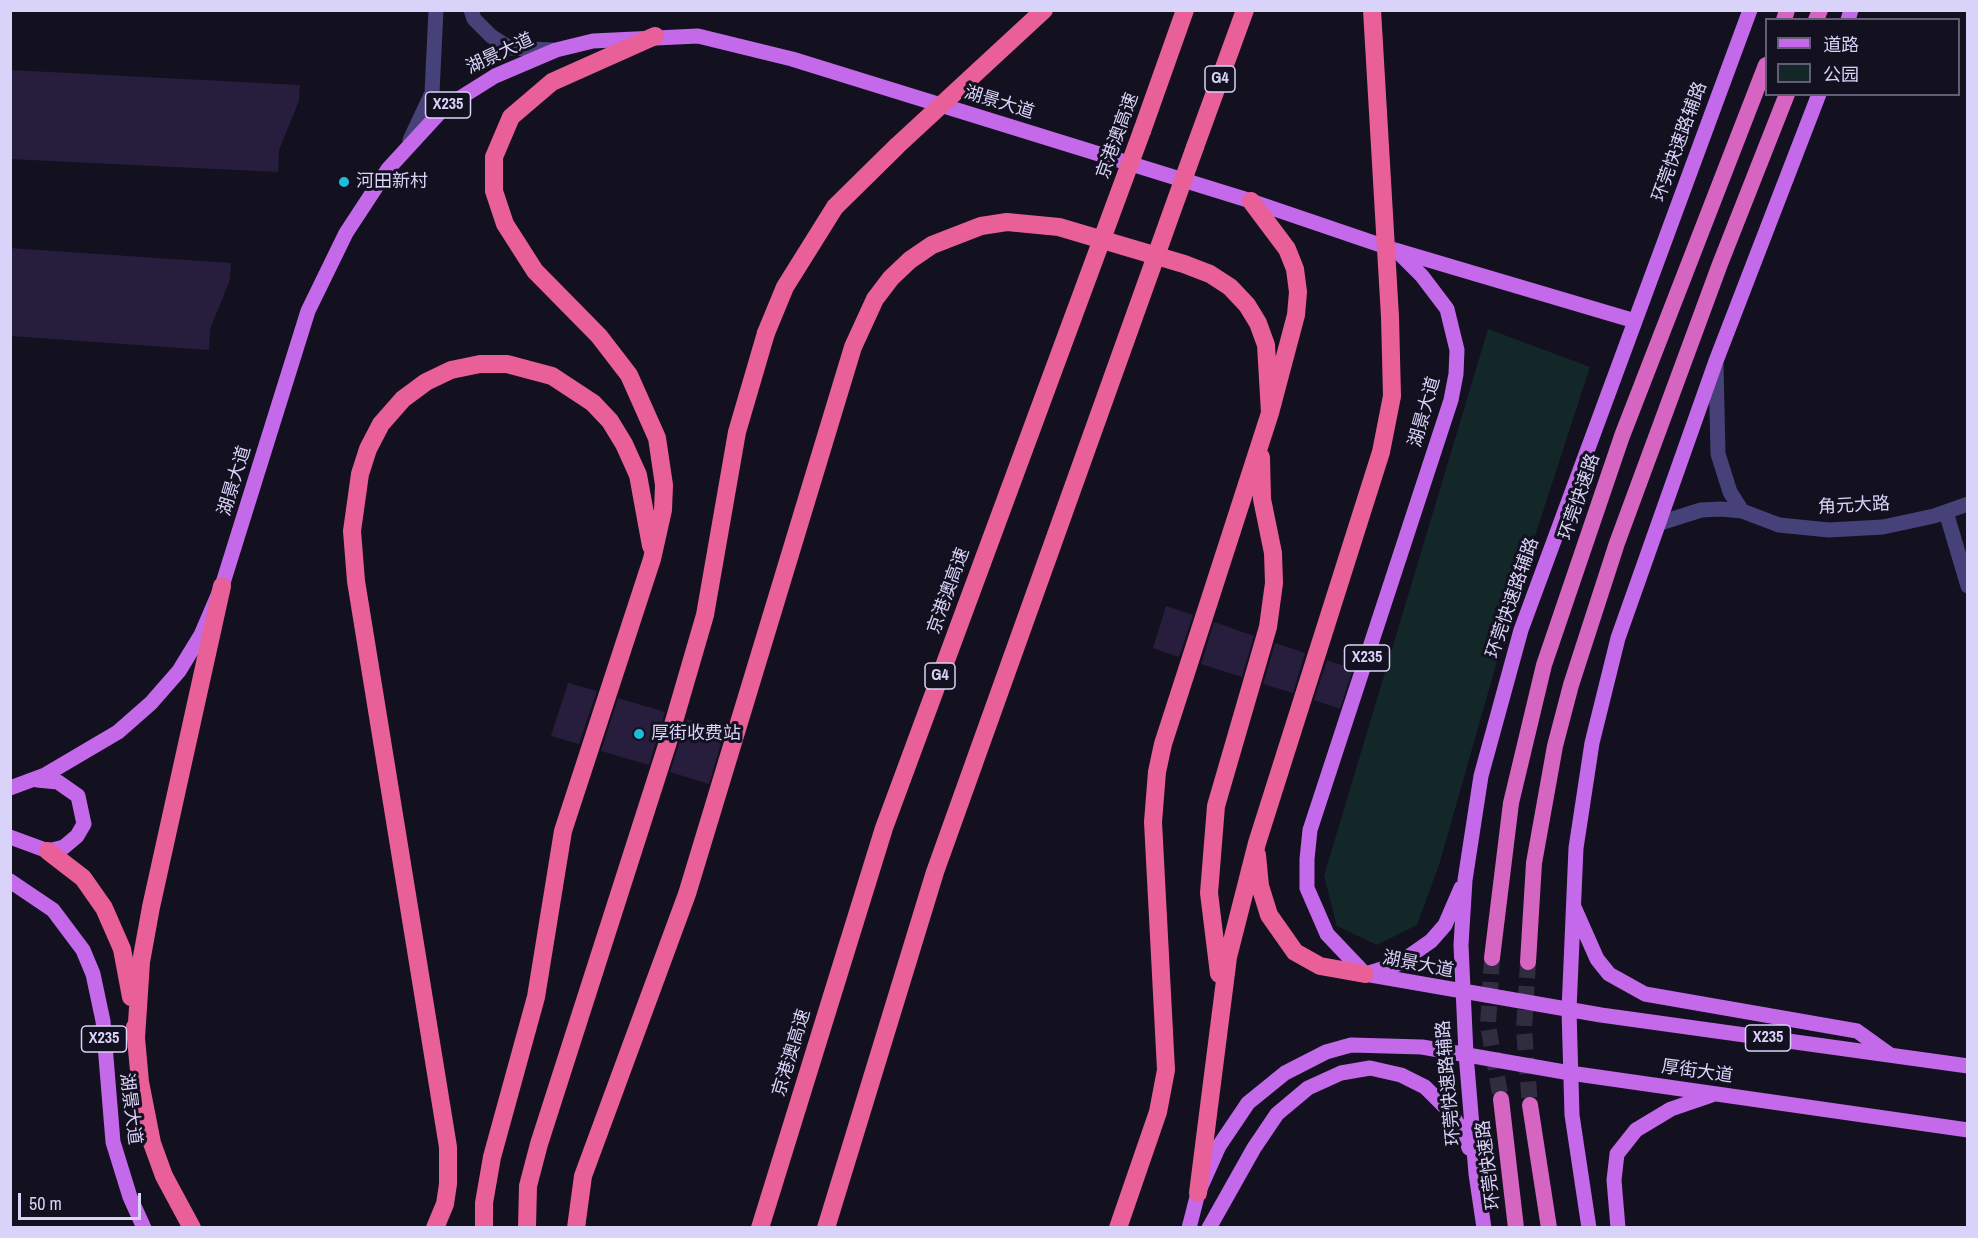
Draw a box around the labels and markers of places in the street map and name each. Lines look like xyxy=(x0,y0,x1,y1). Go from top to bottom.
place label: 河田新村 xyxy=(356,171,428,193)
marker: 河田新村 xyxy=(337,175,351,189)
place label: 厚街收费站 xyxy=(651,723,741,745)
marker: 厚街收费站 xyxy=(632,727,646,741)

